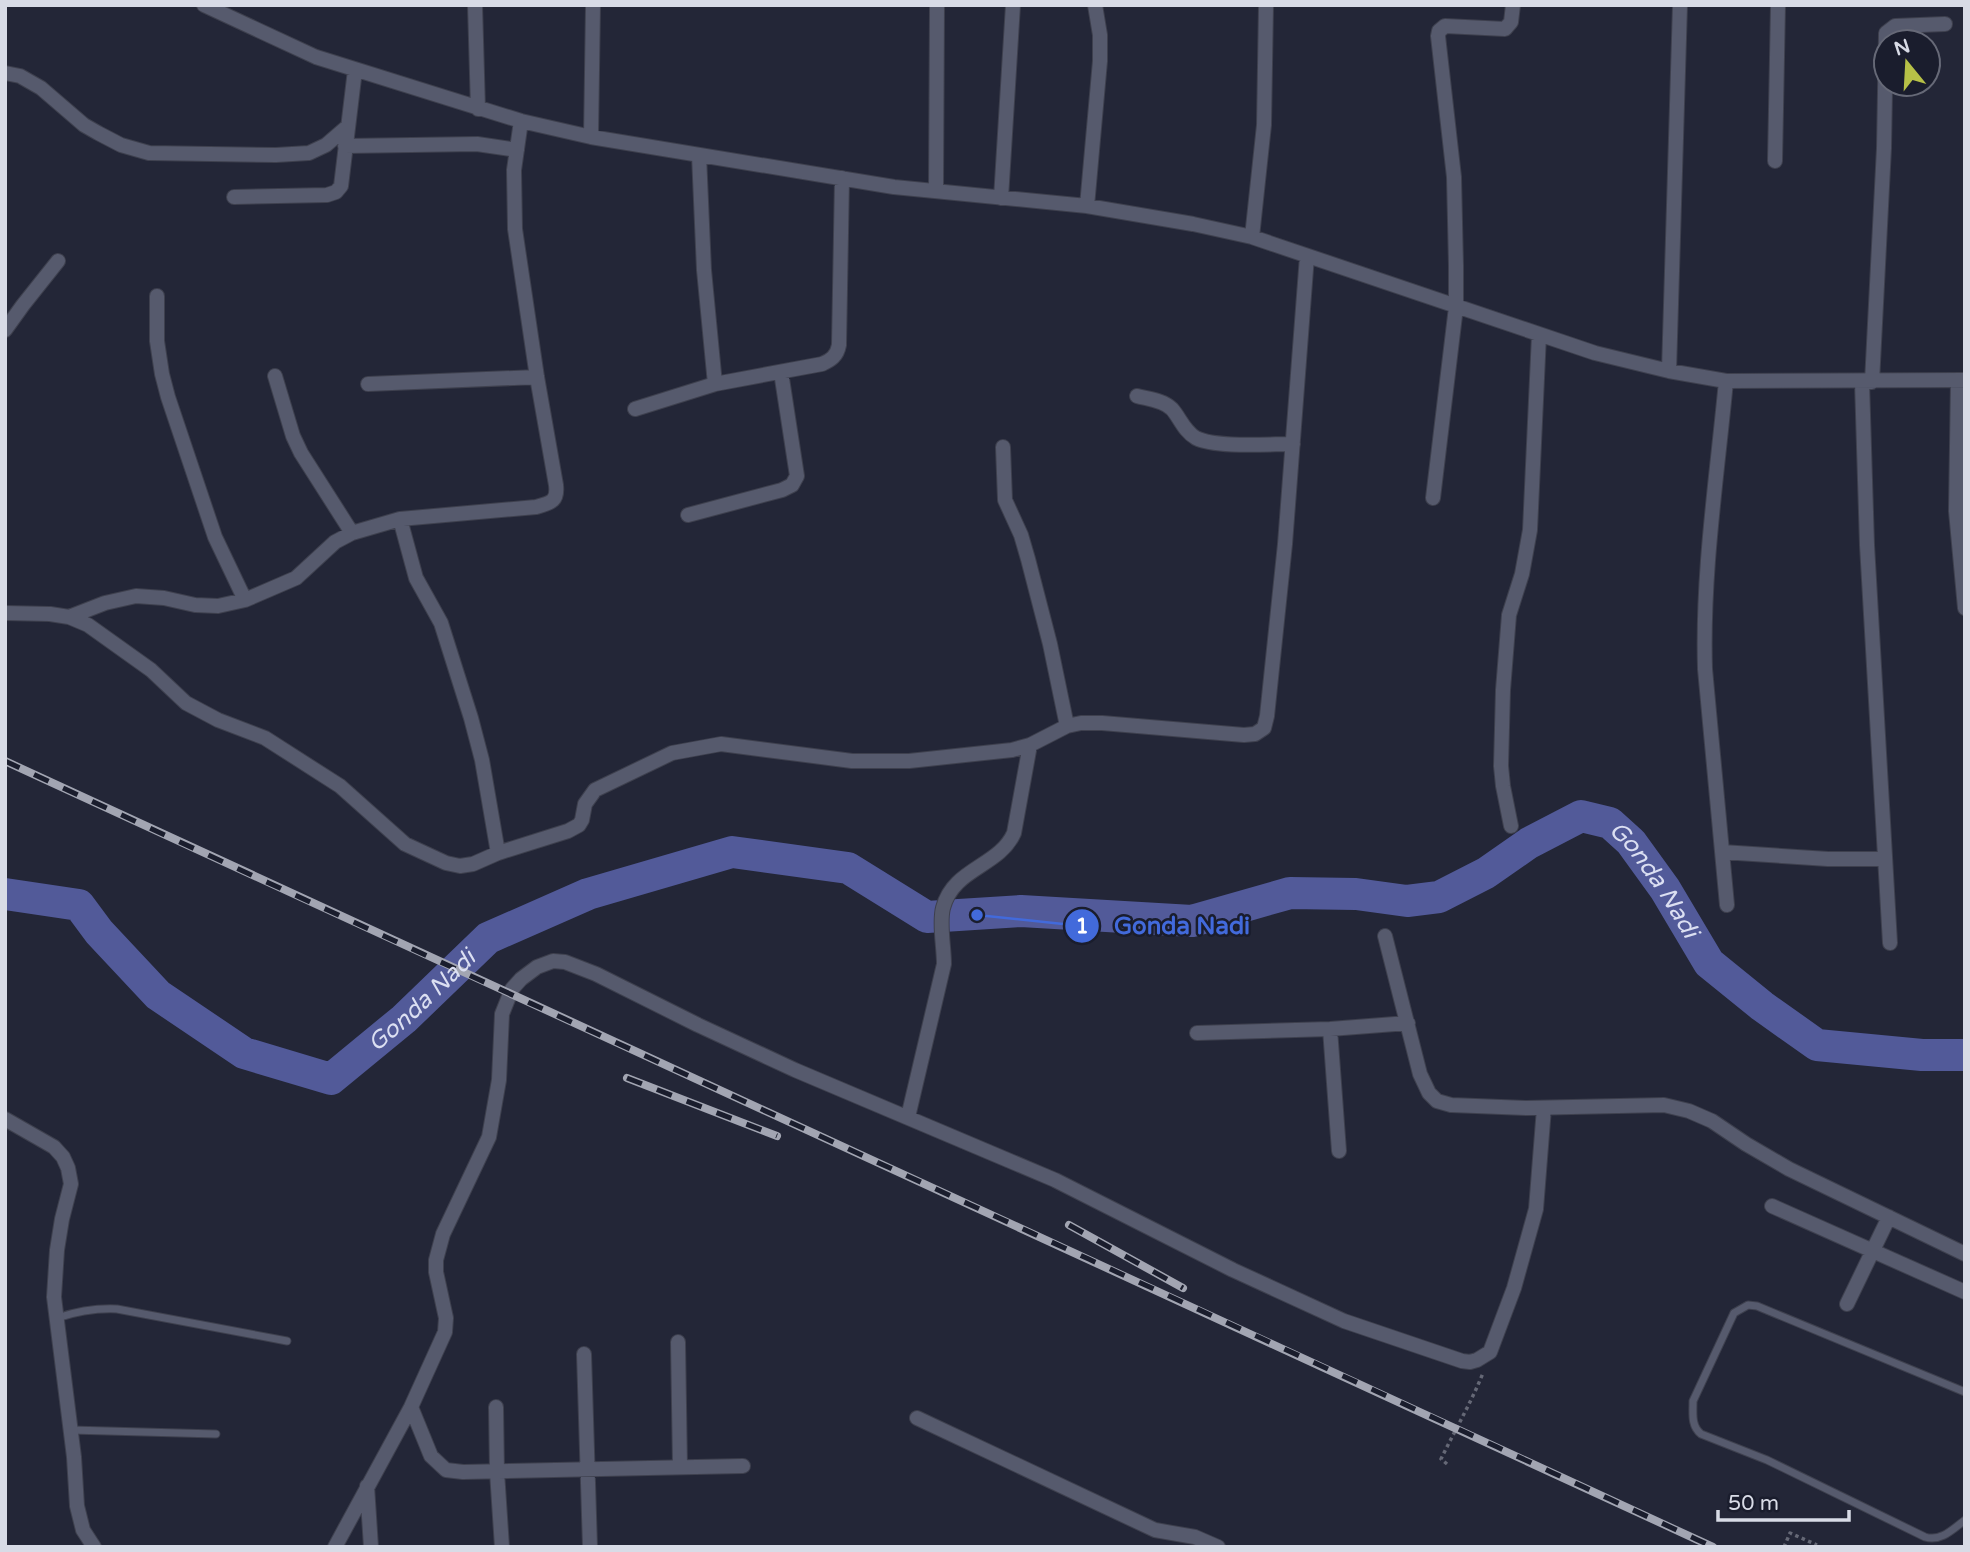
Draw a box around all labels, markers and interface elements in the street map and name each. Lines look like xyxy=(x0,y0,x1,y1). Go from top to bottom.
north arrow xyxy=(1872,28,1942,98)
text: N xyxy=(1891,35,1913,61)
water label: Gonda Nadi xyxy=(1604,815,1707,946)
callout: Gonda Nadi xyxy=(1065,903,1264,948)
text: Gonda Nadi xyxy=(1114,912,1250,941)
text: 1 xyxy=(1075,914,1089,939)
water label: Gonda Nadi xyxy=(362,942,483,1057)
scale bar xyxy=(1718,1478,1849,1522)
text: 50 m xyxy=(1728,1491,1779,1516)

